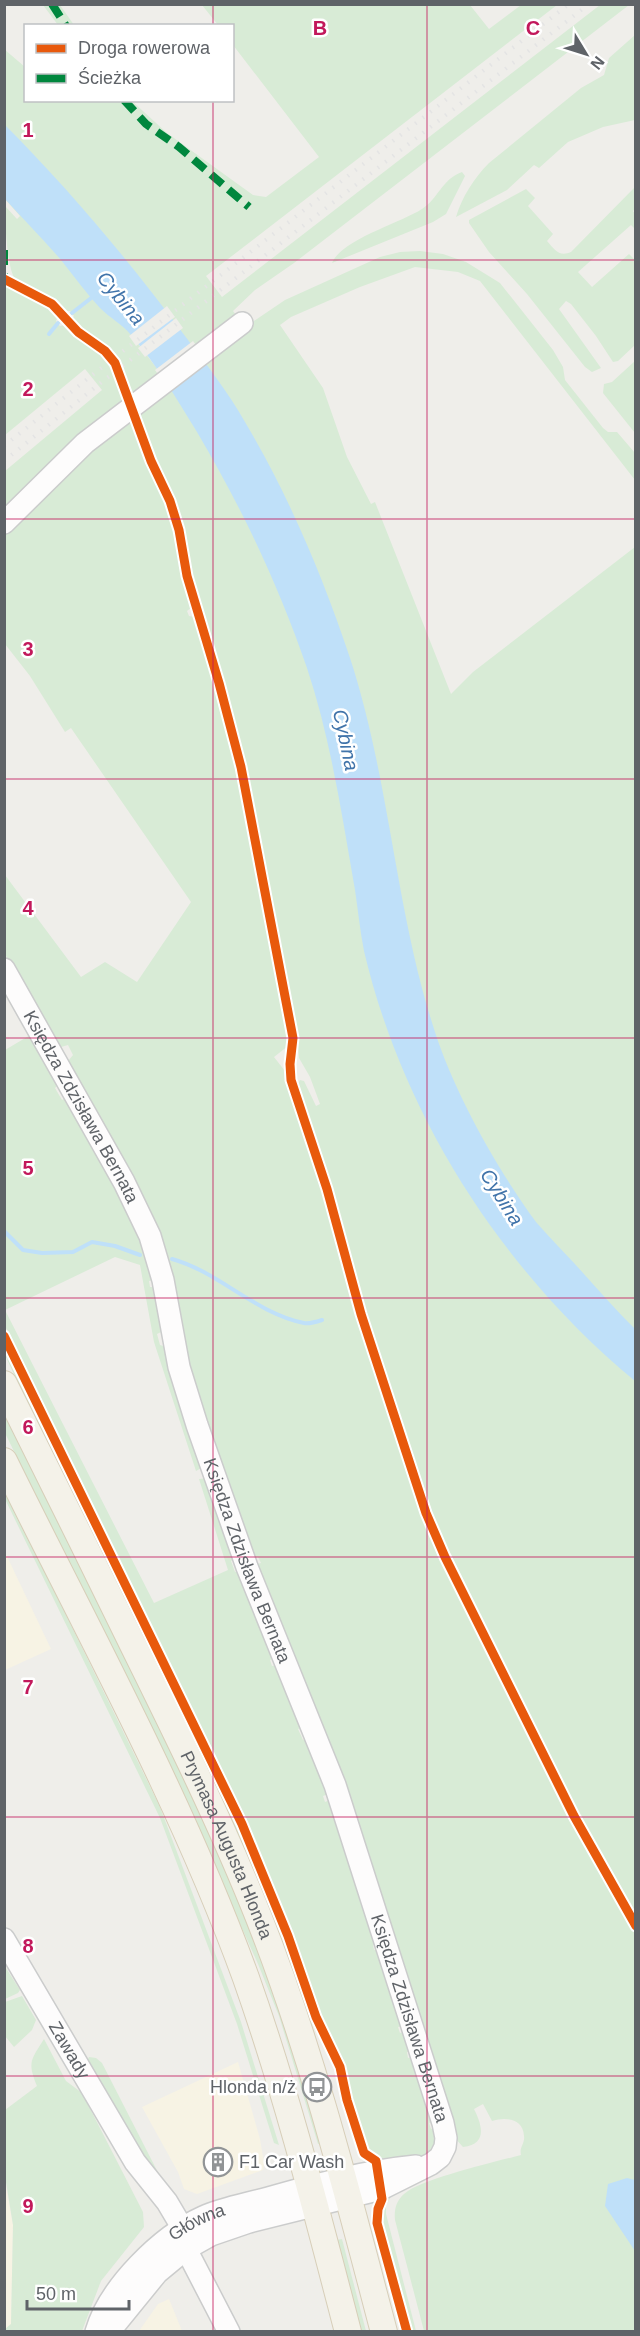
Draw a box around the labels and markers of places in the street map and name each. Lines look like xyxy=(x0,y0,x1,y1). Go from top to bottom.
bus stop icon: Hlonda n/ż xyxy=(301,2071,333,2103)
place label: Hlonda n/ż xyxy=(210,2077,296,2097)
building icon: F1 Car Wash xyxy=(202,2146,234,2178)
place label: F1 Car Wash xyxy=(239,2152,344,2172)

